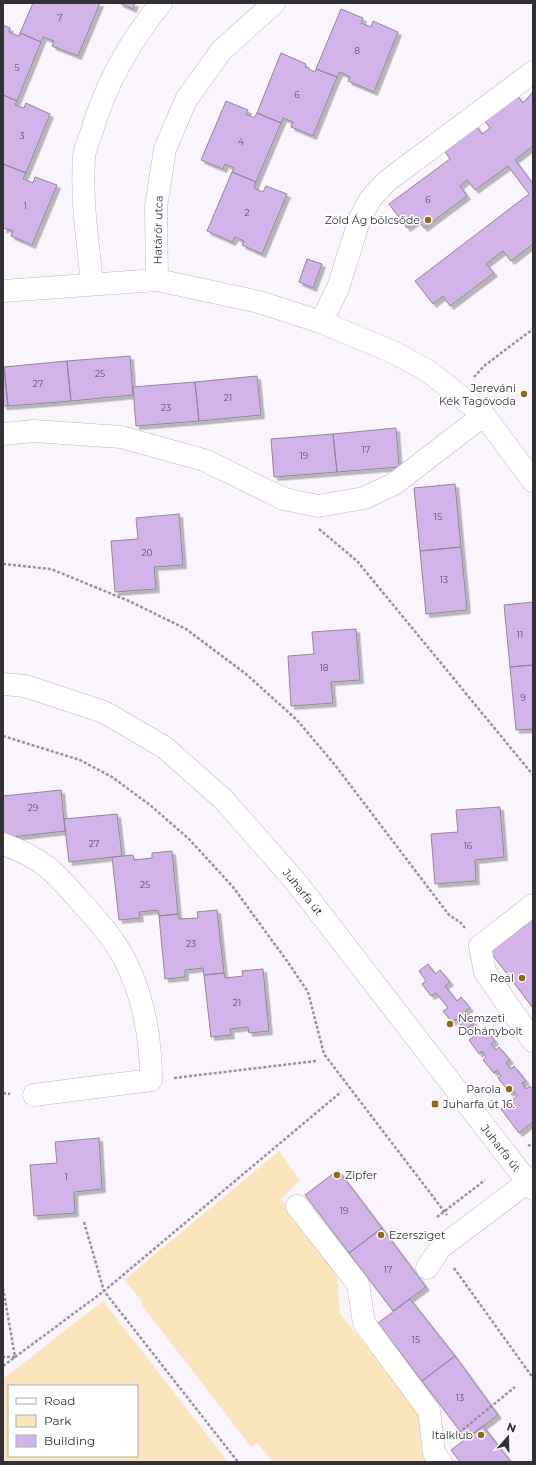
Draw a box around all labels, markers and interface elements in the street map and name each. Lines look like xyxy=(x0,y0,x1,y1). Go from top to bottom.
house number: 7 xyxy=(57,12,63,23)
house number: 8 xyxy=(354,45,360,56)
house number: 5 xyxy=(14,62,20,73)
house number: 6 xyxy=(294,89,300,100)
house number: 3 xyxy=(19,130,25,141)
house number: 4 xyxy=(238,136,244,147)
house number: 6 xyxy=(425,194,431,205)
street label: Határőr utca xyxy=(150,195,166,265)
house number: 1 xyxy=(23,200,27,211)
house number: 2 xyxy=(244,207,250,218)
place label: Zöld Ág bölcsőde xyxy=(325,213,420,227)
marker: Zöld Ág bölcsőde xyxy=(423,215,433,225)
house number: 25 xyxy=(95,368,105,379)
house number: 27 xyxy=(33,378,43,389)
place label: Jereváni Kék Tagóvoda xyxy=(439,381,516,408)
marker: Jereváni Kék Tagóvoda xyxy=(519,389,529,399)
house number: 21 xyxy=(224,392,232,403)
house number: 23 xyxy=(161,402,171,413)
house number: 17 xyxy=(362,444,370,455)
house number: 19 xyxy=(300,450,309,461)
house number: 15 xyxy=(434,511,442,522)
house number: 20 xyxy=(141,547,153,558)
house number: 13 xyxy=(440,574,448,585)
house number: 11 xyxy=(517,629,523,640)
house number: 18 xyxy=(320,662,329,673)
house number: 9 xyxy=(520,692,526,703)
house number: 29 xyxy=(28,802,39,813)
house number: 27 xyxy=(89,838,99,849)
house number: 16 xyxy=(464,840,473,851)
street label: Juharfa út xyxy=(279,865,326,919)
house number: 25 xyxy=(140,879,150,890)
house number: 23 xyxy=(186,938,196,949)
place label: Reál xyxy=(490,971,514,985)
marker: Reál xyxy=(517,973,527,983)
house number: 21 xyxy=(233,997,241,1008)
place label: Nemzeti Dohánybolt xyxy=(458,1011,523,1038)
marker: Nemzeti Dohánybolt xyxy=(445,1019,455,1029)
place label: Parola xyxy=(466,1082,501,1096)
marker: Parola xyxy=(504,1084,514,1094)
place label: Juharfa út 16. xyxy=(442,1097,515,1111)
marker: Juharfa út 16. xyxy=(430,1099,440,1109)
street label: Juharfa út xyxy=(478,1121,524,1175)
place label: Zipfer xyxy=(345,1168,377,1182)
marker: Zipfer xyxy=(332,1170,342,1180)
house number: 1 xyxy=(64,1171,68,1182)
house number: 19 xyxy=(340,1205,349,1216)
place label: Ezersziget xyxy=(389,1228,446,1242)
marker: Ezersziget xyxy=(376,1230,386,1240)
house number: 17 xyxy=(384,1264,392,1275)
house number: 15 xyxy=(412,1334,420,1345)
legend xyxy=(8,1385,138,1457)
house number: 13 xyxy=(456,1392,464,1403)
text: Road xyxy=(44,1393,75,1408)
text: Park xyxy=(44,1413,72,1428)
north arrow xyxy=(488,1417,528,1457)
text: N xyxy=(505,1420,518,1436)
place label: Italklub xyxy=(432,1428,473,1442)
marker: Italklub xyxy=(476,1430,486,1440)
text: Building xyxy=(44,1433,95,1448)

